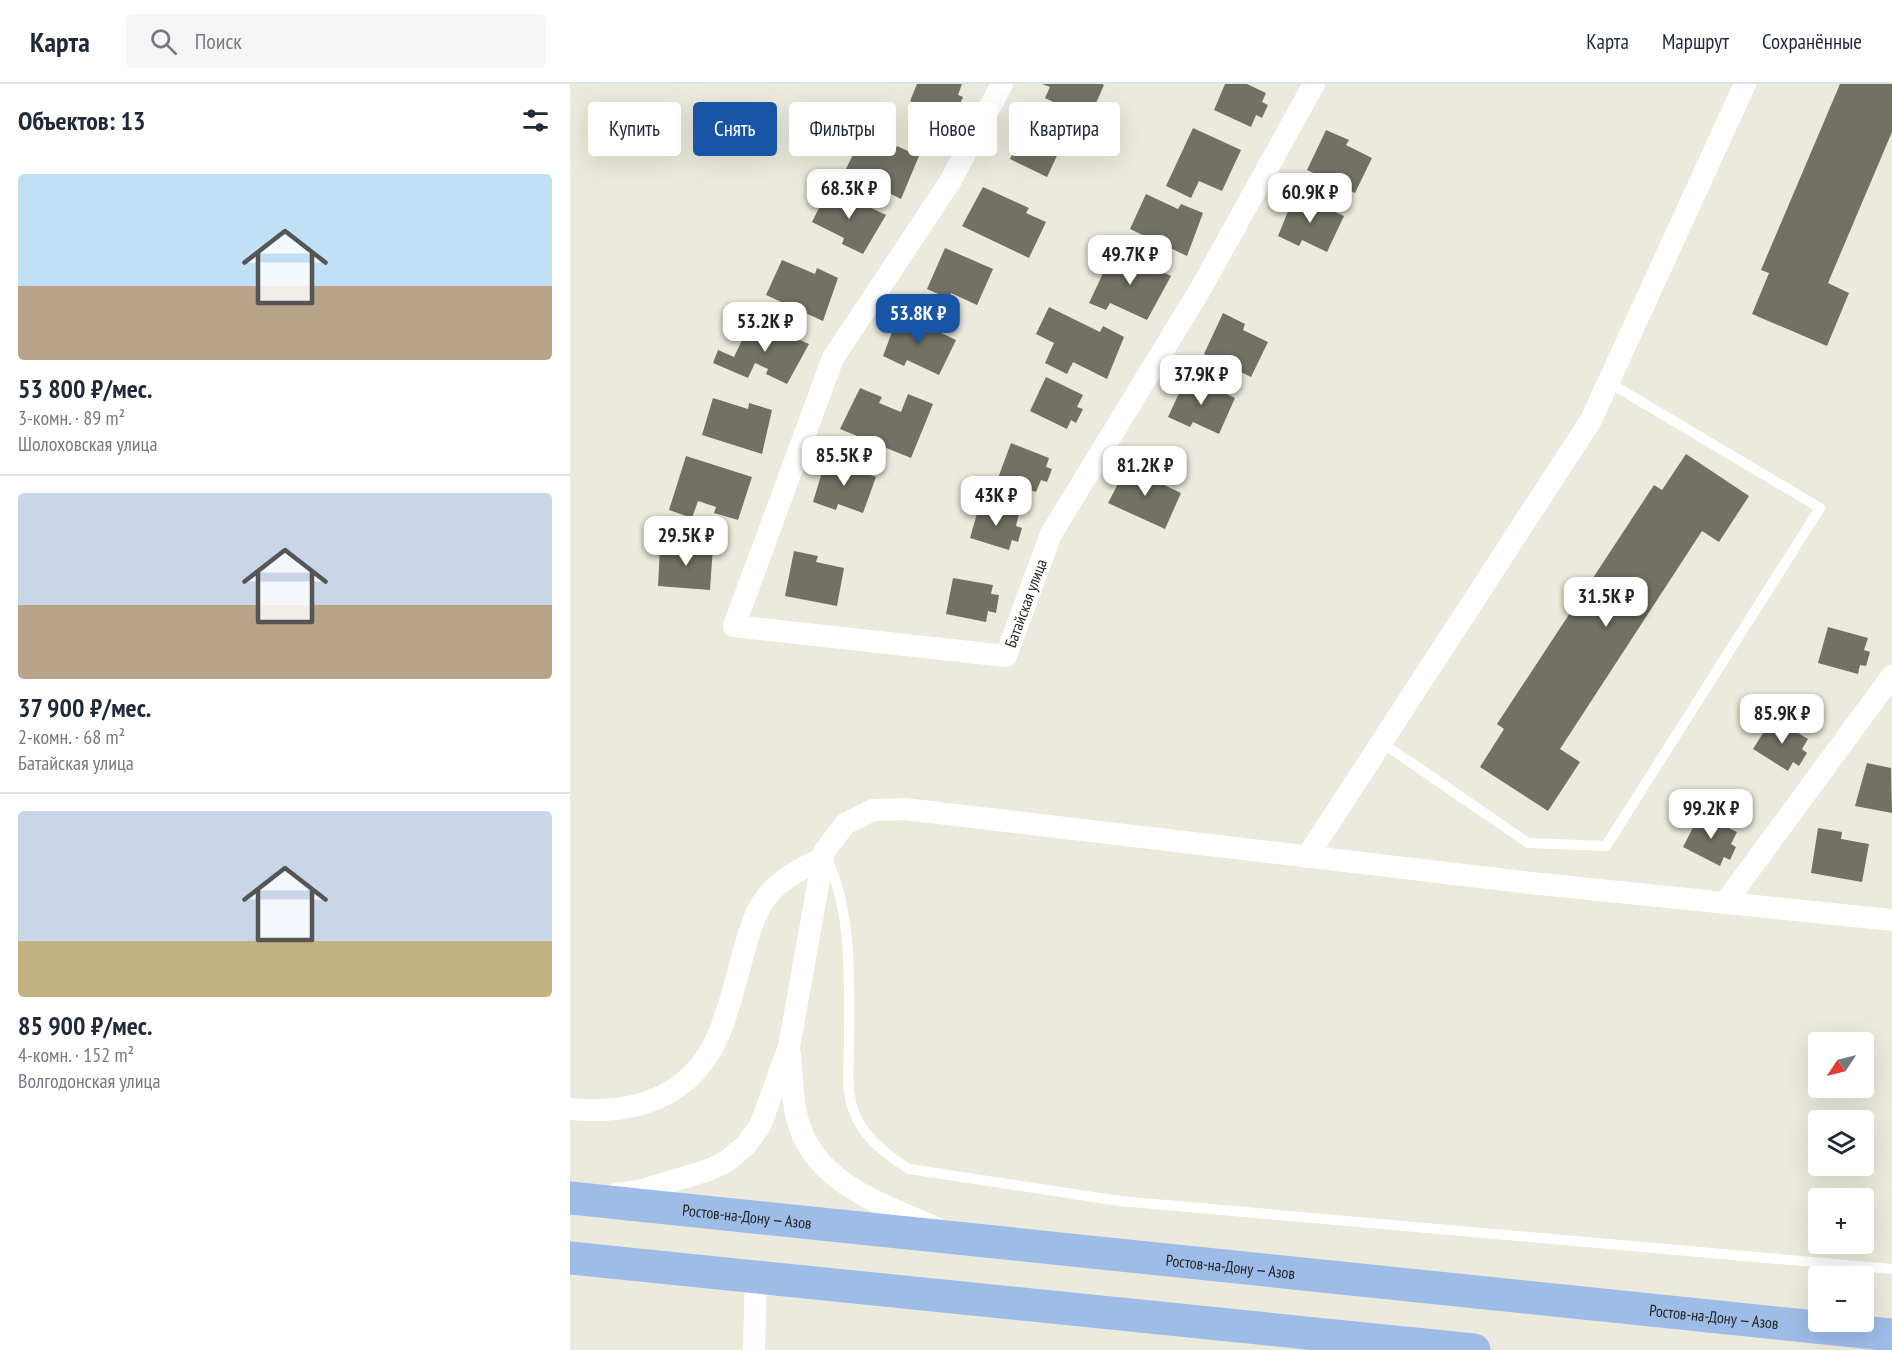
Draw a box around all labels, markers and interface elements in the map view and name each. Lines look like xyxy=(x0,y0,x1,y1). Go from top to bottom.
search box xyxy=(126,14,546,68)
text: Карта xyxy=(30,23,90,60)
icon: search xyxy=(147,25,180,58)
text: Поиск xyxy=(195,27,242,55)
text: Карта xyxy=(1586,28,1629,55)
text: Маршрут xyxy=(1662,28,1729,55)
text: Сохранённые xyxy=(1762,28,1862,55)
chip: Купить xyxy=(588,102,681,156)
chip: Снять xyxy=(693,102,777,156)
chip: Фильтры xyxy=(789,102,896,156)
chip: Новое xyxy=(908,102,997,156)
chip: Квартира xyxy=(1009,102,1120,156)
text: Объектов: 13 xyxy=(18,104,145,137)
icon: filters xyxy=(519,104,552,137)
pin: 68.3K ₽ xyxy=(794,169,904,220)
pin: 60.9K ₽ xyxy=(1255,173,1365,224)
text: 68.3K ₽ xyxy=(821,175,877,201)
text: 60.9K ₽ xyxy=(1282,179,1338,205)
icon: home xyxy=(231,213,339,321)
pin: 49.7K ₽ xyxy=(1075,235,1185,286)
text: 49.7K ₽ xyxy=(1102,241,1158,267)
pin: 53.8K ₽ xyxy=(863,294,973,345)
text: 53.8K ₽ xyxy=(890,300,946,326)
pin: 53.2K ₽ xyxy=(710,302,820,353)
text: 53.2K ₽ xyxy=(737,308,793,334)
pin: 37.9K ₽ xyxy=(1146,355,1256,406)
text: 37.9K ₽ xyxy=(1174,361,1228,387)
text: 53 800 ₽/мес. xyxy=(18,372,152,405)
text: 3-комн. · 89 m² xyxy=(18,405,125,431)
text: Шолоховская улица xyxy=(18,431,157,457)
pin: 85.5K ₽ xyxy=(789,436,899,487)
text: 85.5K ₽ xyxy=(816,442,872,468)
pin: 81.2K ₽ xyxy=(1090,446,1200,497)
text: 81.2K ₽ xyxy=(1117,452,1173,478)
pin: 43K ₽ xyxy=(954,476,1038,527)
text: 43K ₽ xyxy=(975,482,1017,508)
pin: 29.5K ₽ xyxy=(631,516,741,567)
text: 29.5K ₽ xyxy=(658,522,714,548)
icon: home xyxy=(231,532,339,640)
street label: Батайская улица xyxy=(1000,556,1051,650)
pin: 31.5K ₽ xyxy=(1551,577,1661,628)
text: 31.5K ₽ xyxy=(1578,583,1634,609)
text: 37 900 ₽/мес. xyxy=(18,691,151,724)
pin: 85.9K ₽ xyxy=(1727,694,1837,745)
text: 85.9K ₽ xyxy=(1754,700,1810,726)
text: 2-комн. · 68 m² xyxy=(18,724,125,750)
text: Батайская улица xyxy=(18,750,134,776)
pin: 99.2K ₽ xyxy=(1656,789,1766,840)
text: 99.2K ₽ xyxy=(1683,795,1739,821)
icon: home xyxy=(231,850,339,958)
text: 85 900 ₽/мес. xyxy=(18,1009,152,1042)
north arrow xyxy=(1808,1032,1874,1098)
map controls xyxy=(1808,1032,1874,1332)
text: 4-комн. · 152 m² xyxy=(18,1042,134,1068)
text: Волгодонская улица xyxy=(18,1068,160,1094)
button: layers xyxy=(1808,1110,1874,1176)
button: + xyxy=(1808,1188,1874,1254)
street label: Ростов-на-Дону — Азов xyxy=(681,1200,813,1233)
street label: Ростов-на-Дону — Азов xyxy=(1165,1250,1296,1283)
button: − xyxy=(1808,1266,1874,1332)
street label: Ростов-на-Дону — Азов xyxy=(1648,1300,1779,1333)

